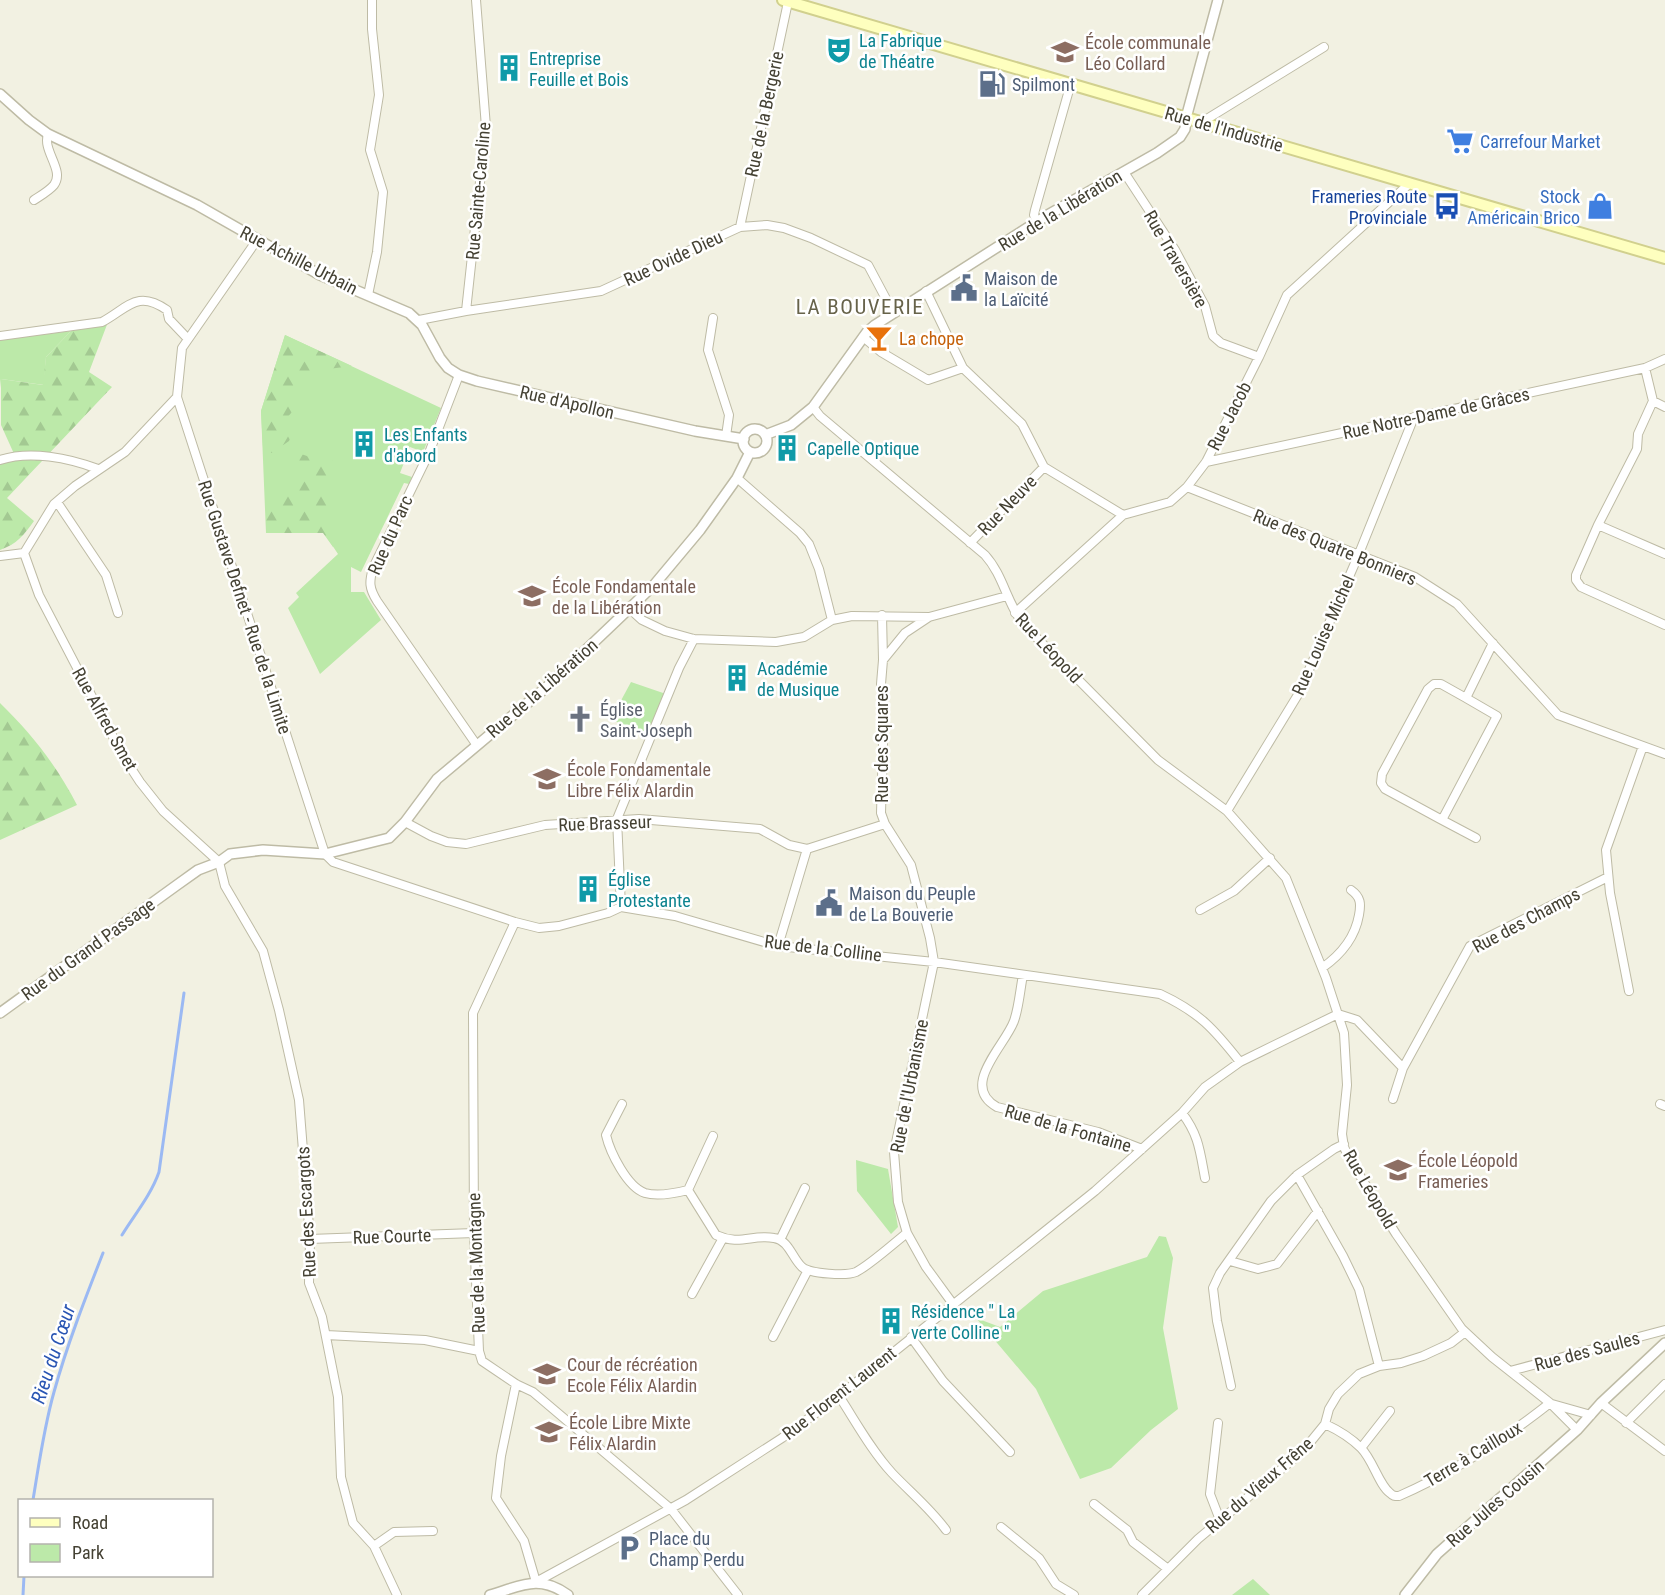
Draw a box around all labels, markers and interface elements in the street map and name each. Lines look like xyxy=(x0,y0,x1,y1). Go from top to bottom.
place label: La Fabrique de Théatre xyxy=(859,30,942,72)
place label: École communale Léo Collard xyxy=(1085,32,1211,74)
theatre icon: La Fabrique de Théatre xyxy=(824,35,854,65)
school or university icon: École communale Léo Collard xyxy=(1050,37,1080,67)
place label: Entreprise Feuille et Bois xyxy=(529,48,629,90)
street label: Rue de la Bergerie xyxy=(740,49,788,179)
building icon: Entreprise Feuille et Bois xyxy=(494,53,524,83)
fuel station icon: Spilmont xyxy=(977,69,1007,99)
place label: Spilmont xyxy=(1012,74,1075,95)
street label: Rue de l'Industrie xyxy=(1162,102,1286,156)
street label: Rue Sainte-Caroline xyxy=(462,121,494,261)
supermarket icon: Carrefour Market xyxy=(1445,126,1475,156)
place label: Carrefour Market xyxy=(1480,131,1601,152)
street label: Rue de la Libération xyxy=(995,165,1125,255)
place label: Frameries Route Provinciale xyxy=(1311,186,1427,228)
place label: Stock Américain Brico xyxy=(1467,186,1580,228)
bus stop icon: Frameries Route Provinciale xyxy=(1432,191,1462,221)
shop icon: Stock Américain Brico xyxy=(1585,191,1615,221)
street label: Rue Traversière xyxy=(1140,207,1212,311)
street label: Rue Achille Urbain xyxy=(237,221,361,299)
street label: Rue Ovide Dieu xyxy=(620,226,726,290)
place label: Maison de la Laïcité xyxy=(984,268,1058,310)
public building icon: Maison de la Laïcité xyxy=(949,273,979,303)
district label: LA BOUVERIE xyxy=(796,295,924,319)
bar icon: La chope xyxy=(864,323,894,353)
place label: La chope xyxy=(899,328,964,349)
street label: Rue Jacob xyxy=(1203,378,1255,454)
street label: Rue d'Apollon xyxy=(518,381,616,423)
street label: Rue Notre-Dame de Grâces xyxy=(1341,383,1531,443)
place label: Les Enfants d'abord xyxy=(384,424,468,466)
building icon: Les Enfants d'abord xyxy=(349,429,379,459)
building icon: Capelle Optique xyxy=(772,433,802,463)
place label: Capelle Optique xyxy=(807,438,919,459)
street label: Rue Neuve xyxy=(973,471,1041,539)
street label: Rue Gustave Defnet - Rue de la Limite xyxy=(194,478,296,736)
street label: Rue du Parc xyxy=(363,492,417,578)
street label: Rue des Quatre Bonniers xyxy=(1250,505,1420,589)
street label: Rue Louise Michel xyxy=(1287,572,1359,698)
place label: École Fondamentale de la Libération xyxy=(552,576,696,618)
school or university icon: École Fondamentale de la Libération xyxy=(517,581,547,611)
street label: Rue Léopold xyxy=(1011,609,1087,687)
street label: Rue de la Libération xyxy=(482,634,602,742)
place label: Académie de Musique xyxy=(757,658,839,700)
building icon: Académie de Musique xyxy=(722,663,752,693)
street label: Rue Alfred Smet xyxy=(68,664,142,774)
street label: Rue des Squares xyxy=(871,685,892,803)
place label: Église Saint-Joseph xyxy=(600,699,693,741)
church icon: Église Saint-Joseph xyxy=(565,704,595,734)
place label: École Fondamentale Libre Félix Alardin xyxy=(567,759,711,801)
school or university icon: École Fondamentale Libre Félix Alardin xyxy=(532,764,562,794)
street label: Rue Brasseur xyxy=(558,811,653,835)
place label: Église Protestante xyxy=(608,869,691,911)
building icon: Église Protestante xyxy=(573,874,603,904)
place label: Maison du Peuple de La Bouverie xyxy=(849,883,976,925)
street label: Rue des Champs xyxy=(1469,883,1583,957)
public building icon: Maison du Peuple de La Bouverie xyxy=(814,888,844,918)
street label: Rue du Grand Passage xyxy=(17,894,159,1004)
street label: Rue de la Colline xyxy=(763,930,883,966)
street label: Rue de l'Urbanisme xyxy=(886,1017,932,1155)
street label: Rue de la Fontaine xyxy=(1002,1100,1134,1156)
street label: Rue des Escargots xyxy=(292,1146,320,1278)
street label: Rue Léopold xyxy=(1339,1146,1401,1232)
place label: École Léopold Frameries xyxy=(1418,1150,1518,1192)
school or university icon: École Léopold Frameries xyxy=(1383,1155,1413,1185)
street label: Rue de la Montagne xyxy=(463,1192,489,1334)
street label: Rue Courte xyxy=(352,1224,432,1248)
water label: Rieu du Cœur xyxy=(26,1300,81,1407)
place label: Résidence " La verte Colline " xyxy=(911,1301,1015,1343)
building icon: Résidence " La verte Colline " xyxy=(876,1306,906,1336)
street label: Rue des Saules xyxy=(1532,1327,1642,1375)
street label: Rue Florent Laurent xyxy=(778,1342,900,1444)
place label: Cour de récréation Ecole Félix Alardin xyxy=(567,1354,698,1396)
school or university icon: Cour de récréation Ecole Félix Alardin xyxy=(532,1359,562,1389)
place label: École Libre Mixte Félix Alardin xyxy=(569,1412,691,1454)
school or university icon: École Libre Mixte Félix Alardin xyxy=(534,1417,564,1447)
street label: Terre à Cailloux xyxy=(1420,1417,1526,1491)
street label: Rue du Vieux Frêne xyxy=(1201,1433,1317,1537)
street label: Rue Jules Cousin xyxy=(1442,1455,1548,1551)
legend xyxy=(18,1499,213,1577)
text: Road xyxy=(72,1512,108,1533)
place label: Place du Champ Perdu xyxy=(649,1528,744,1570)
parking icon: Place du Champ Perdu xyxy=(614,1533,644,1563)
text: Park xyxy=(72,1542,104,1563)

